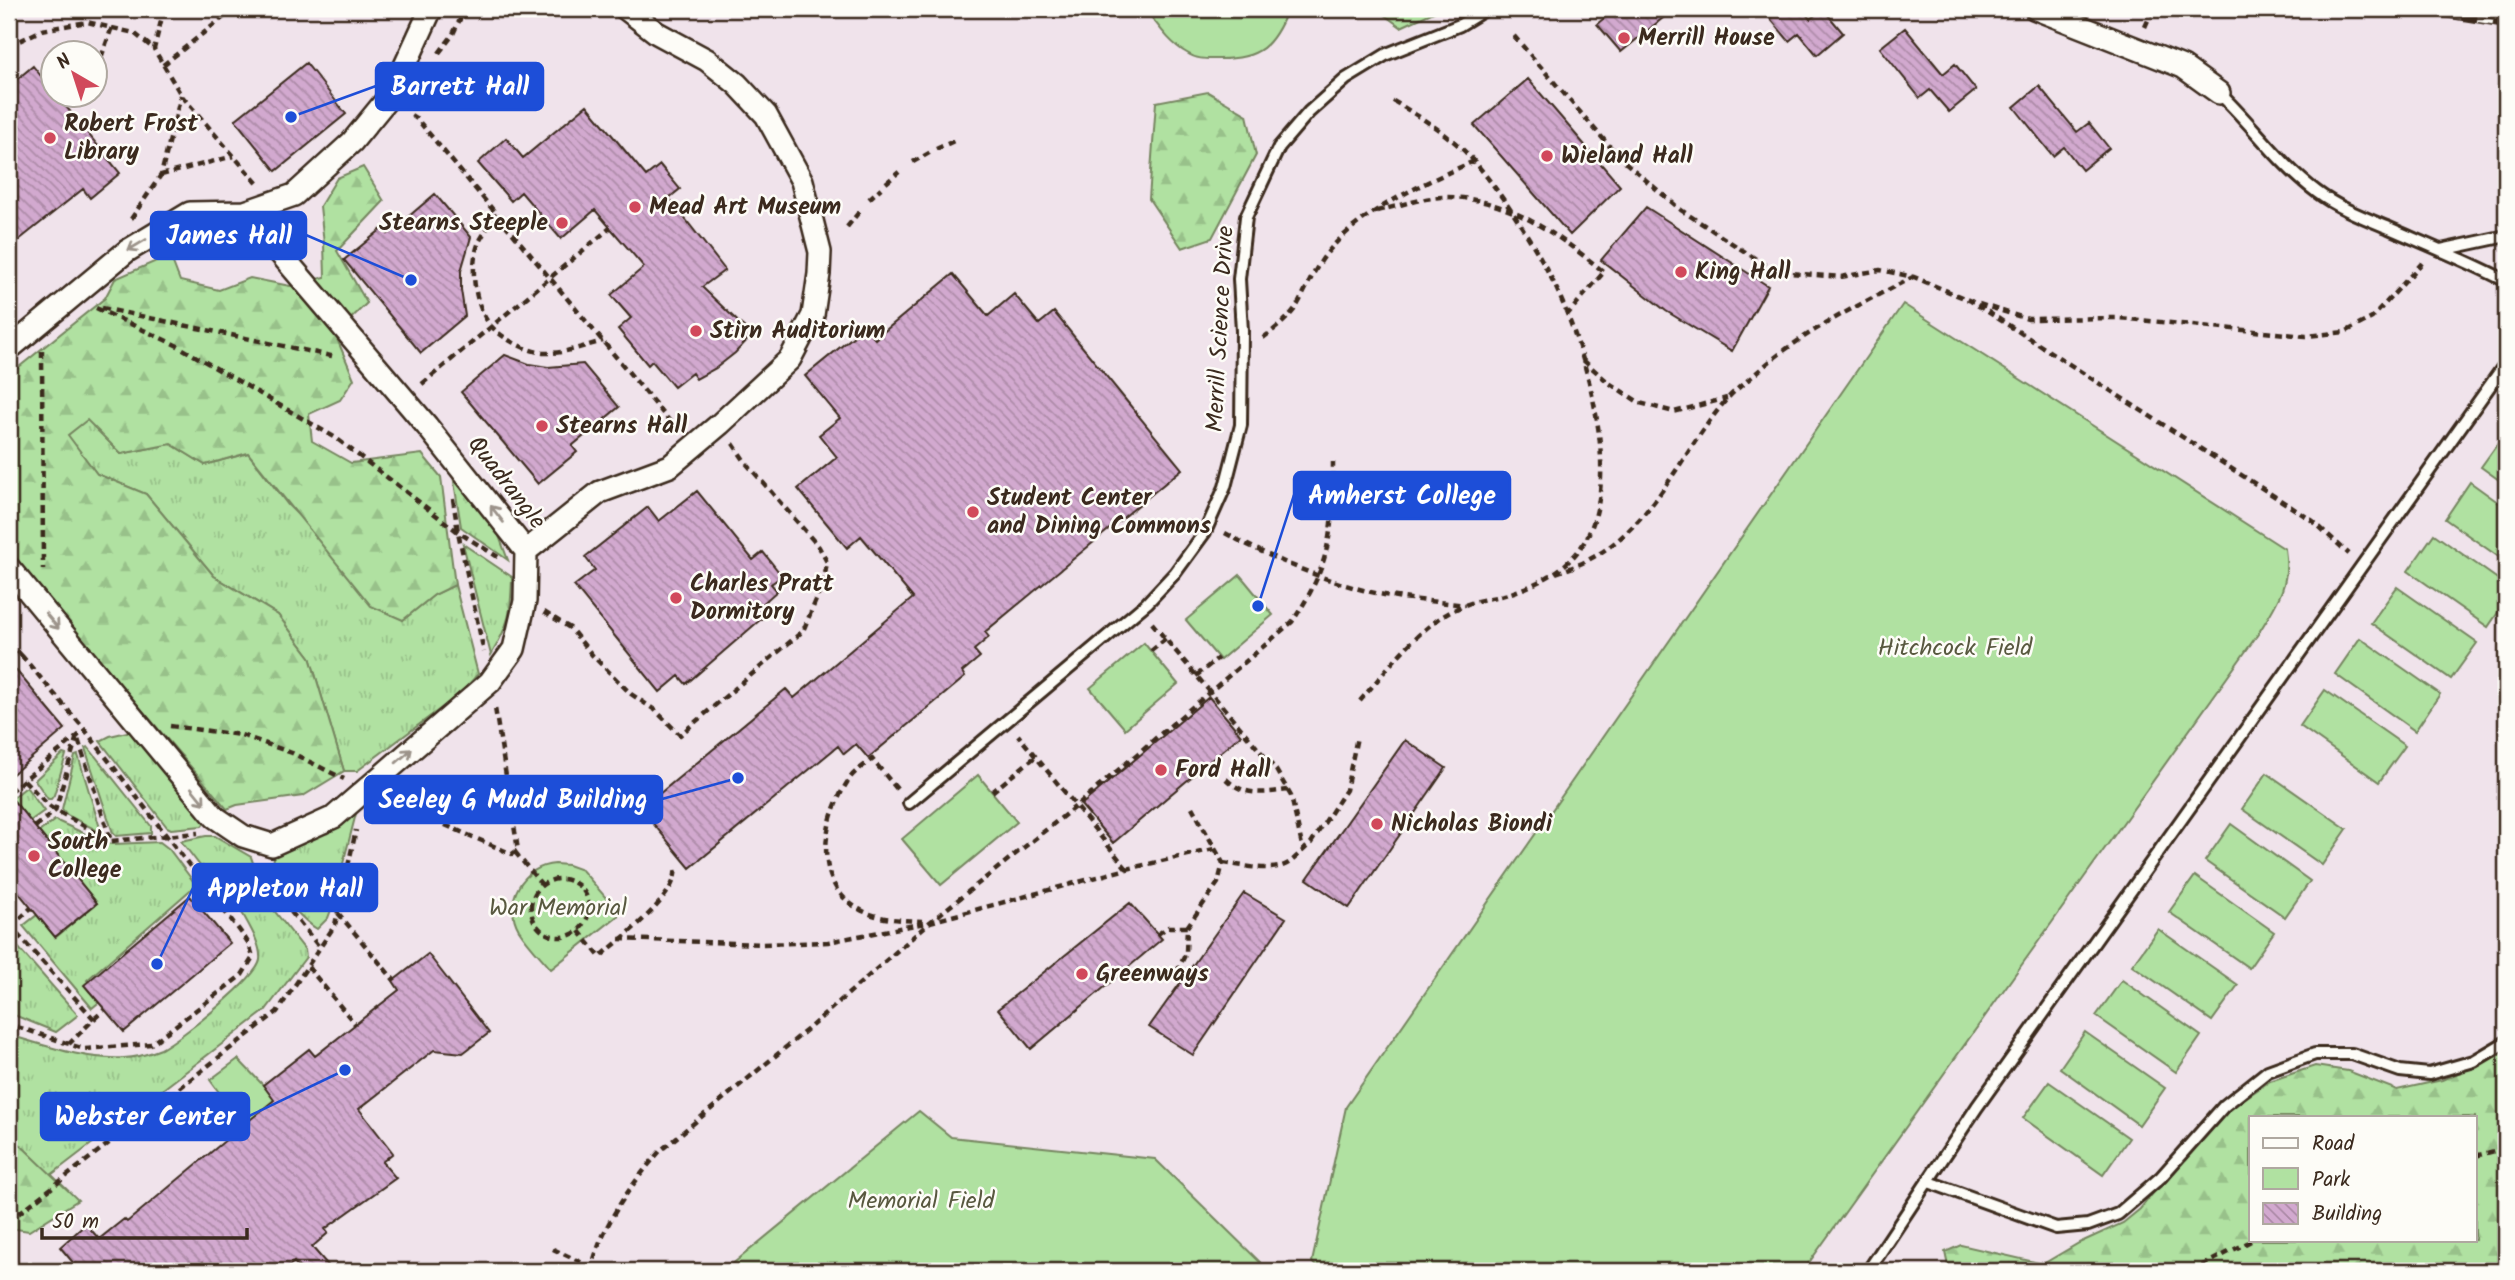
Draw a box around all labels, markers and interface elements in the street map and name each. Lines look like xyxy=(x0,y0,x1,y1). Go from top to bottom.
place label: Merrill House xyxy=(1638,19,1775,58)
marker: Merrill House xyxy=(1616,30,1632,46)
north arrow xyxy=(38,38,108,108)
text: N xyxy=(50,47,79,78)
callout: Barrett Hall xyxy=(376,63,543,110)
text: Barrett Hall xyxy=(391,67,529,109)
place label: Robert Frost Library xyxy=(64,105,199,172)
marker: Robert Frost Library xyxy=(42,130,58,146)
place label: Wieland Hall xyxy=(1561,137,1693,176)
marker: Wieland Hall xyxy=(1539,148,1555,164)
place label: Mead Art Museum xyxy=(649,188,841,227)
marker: Mead Art Museum xyxy=(627,199,643,215)
place label: Stearns Steeple xyxy=(379,204,548,243)
callout: James Hall xyxy=(151,212,306,259)
marker: Stearns Steeple xyxy=(554,215,570,231)
text: James Hall xyxy=(166,216,292,258)
street label: Merrill Science Drive xyxy=(1196,225,1246,433)
one-way arrow xyxy=(127,238,147,252)
place label: King Hall xyxy=(1695,253,1791,292)
marker: King Hall xyxy=(1673,264,1689,280)
place label: Stirn Auditorium xyxy=(710,312,886,351)
marker: Stirn Auditorium xyxy=(688,323,704,339)
place label: Stearns Hall xyxy=(556,407,688,446)
marker: Stearns Hall xyxy=(534,418,550,434)
street label: Quadrangle xyxy=(457,428,555,539)
callout: Amherst College xyxy=(1294,472,1510,519)
text: Amherst College xyxy=(1308,476,1496,518)
place label: Student Center and Dining Commons xyxy=(987,479,1211,546)
marker: Student Center and Dining Commons xyxy=(965,504,981,520)
one-way arrow xyxy=(489,505,504,524)
place label: Charles Pratt Dormitory xyxy=(690,565,835,632)
marker: Charles Pratt Dormitory xyxy=(668,590,684,606)
one-way arrow xyxy=(45,611,60,629)
park label: Hitchcock Field xyxy=(1878,629,2033,668)
one-way arrow xyxy=(395,748,413,764)
place label: Ford Hall xyxy=(1175,751,1271,790)
marker: Ford Hall xyxy=(1153,762,1169,778)
callout: Seeley G Mudd Building xyxy=(365,776,662,823)
text: Seeley G Mudd Building xyxy=(379,780,647,822)
one-way arrow xyxy=(190,787,205,805)
place label: Nicholas Biondi xyxy=(1391,805,1553,844)
marker: Nicholas Biondi xyxy=(1369,816,1385,832)
place label: South College xyxy=(48,823,122,890)
marker: South College xyxy=(26,848,42,864)
callout: Appleton Hall xyxy=(193,864,377,911)
text: Appleton Hall xyxy=(207,869,363,911)
park label: War Memorial xyxy=(489,889,627,928)
place label: Greenways xyxy=(1096,955,1209,994)
marker: Greenways xyxy=(1074,966,1090,982)
callout: Webster Center xyxy=(41,1093,249,1140)
text: Webster Center xyxy=(55,1097,237,1139)
legend xyxy=(2249,1116,2476,1242)
text: Road xyxy=(2312,1128,2355,1161)
text: Park xyxy=(2312,1164,2350,1197)
park label: Memorial Field xyxy=(847,1182,996,1221)
scale bar xyxy=(42,1196,247,1240)
text: Building xyxy=(2312,1198,2382,1231)
text: 50 m xyxy=(52,1206,99,1239)

